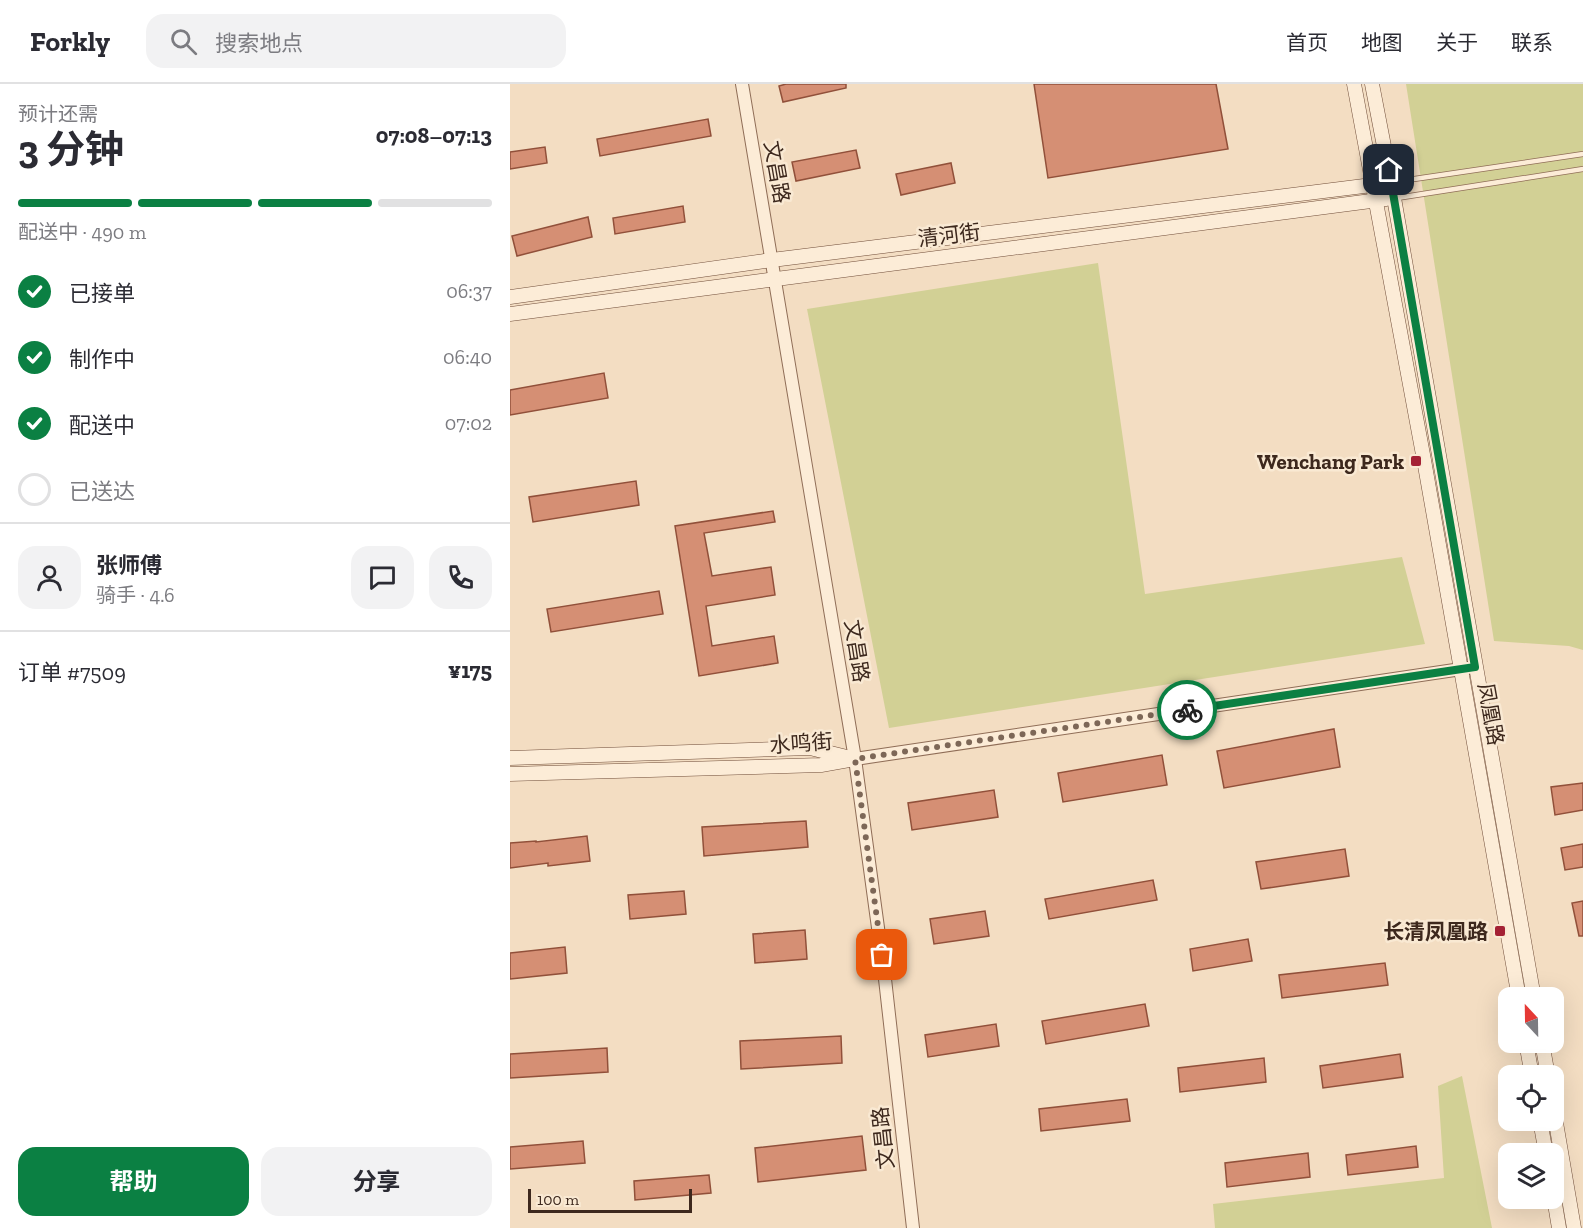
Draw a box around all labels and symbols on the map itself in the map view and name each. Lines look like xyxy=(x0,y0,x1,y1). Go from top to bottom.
street label: 文昌路 xyxy=(759,139,795,205)
pin xyxy=(1363,144,1414,195)
street label: 清河街 xyxy=(916,219,982,251)
place label: Wenchang Park xyxy=(1257,449,1404,474)
marker: Wenchang Park xyxy=(1409,454,1423,468)
street label: 文昌路 xyxy=(840,618,874,684)
courier xyxy=(1157,680,1217,740)
street label: 凤凰路 xyxy=(1473,681,1509,747)
street label: 水鸣街 xyxy=(769,728,833,758)
place label: 长清凤凰路 xyxy=(1383,919,1488,944)
marker: 长清凤凰路 xyxy=(1493,924,1507,938)
pin xyxy=(856,929,907,980)
north arrow xyxy=(1498,987,1564,1053)
street label: 文昌路 xyxy=(867,1105,899,1171)
scale bar xyxy=(528,1186,692,1214)

